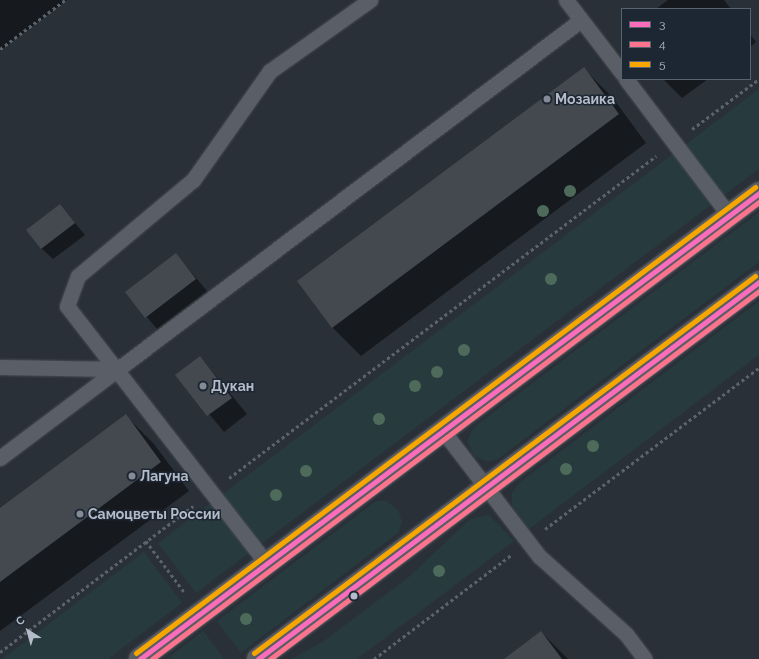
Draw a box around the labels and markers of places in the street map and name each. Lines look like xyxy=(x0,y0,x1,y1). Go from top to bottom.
place label: Мозаика xyxy=(555,91,615,107)
marker: Мозаика xyxy=(542,94,552,104)
place label: Дукан xyxy=(211,378,254,394)
marker: Дукан xyxy=(198,381,208,391)
place label: Лагуна xyxy=(140,468,188,484)
marker: Лагуна xyxy=(127,471,137,481)
place label: Самоцветы России xyxy=(88,506,220,522)
marker: Самоцветы России xyxy=(75,509,85,519)
unlabelled marker xyxy=(349,591,359,601)

